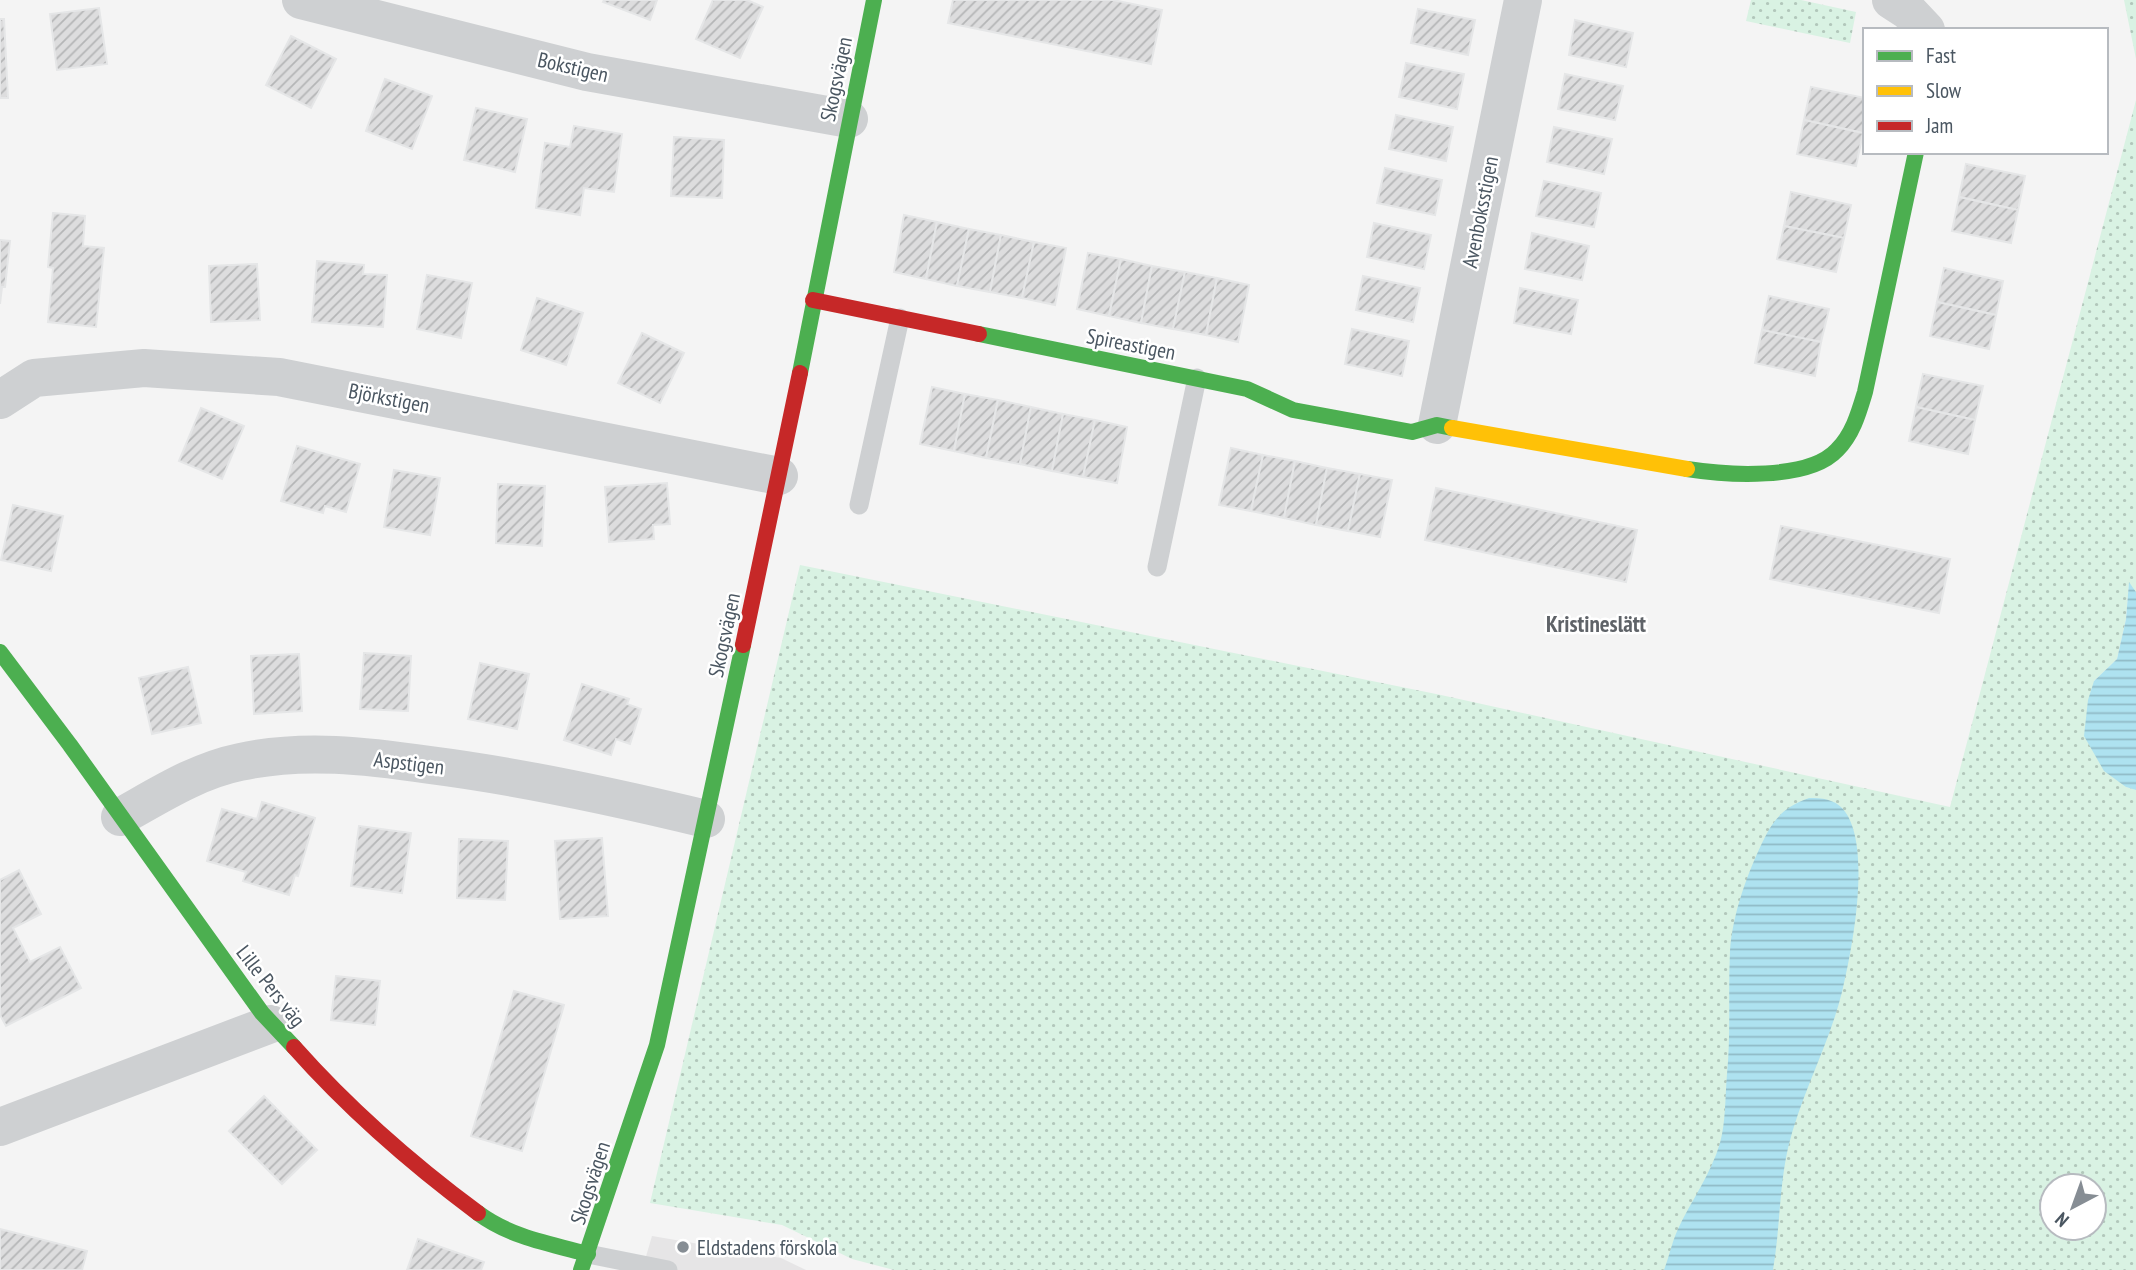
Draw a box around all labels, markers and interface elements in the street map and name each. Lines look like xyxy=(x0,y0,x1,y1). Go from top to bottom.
legend xyxy=(1863,28,2108,154)
street label: Skogsvägen xyxy=(814,34,858,124)
text: Fast xyxy=(1926,42,1956,69)
street label: Bokstigen xyxy=(535,46,611,88)
text: Slow xyxy=(1926,77,1962,104)
text: Jam xyxy=(1925,112,1953,139)
street label: Avenboksstigen xyxy=(1456,154,1504,270)
street label: Spireastigen xyxy=(1084,322,1178,366)
street label: Björkstigen xyxy=(346,377,432,419)
street label: Skogsvägen xyxy=(702,590,746,680)
district label: Kristineslätt xyxy=(1546,609,1646,638)
street label: Aspstigen xyxy=(372,745,446,781)
street label: Lille Pers väg xyxy=(231,940,311,1032)
street label: Skogsvägen xyxy=(564,1138,616,1228)
north arrow xyxy=(2038,1172,2108,1242)
text: N xyxy=(2050,1207,2074,1232)
place label: Eldstadens förskola xyxy=(697,1234,837,1261)
marker: Eldstadens förskola xyxy=(675,1239,691,1255)

